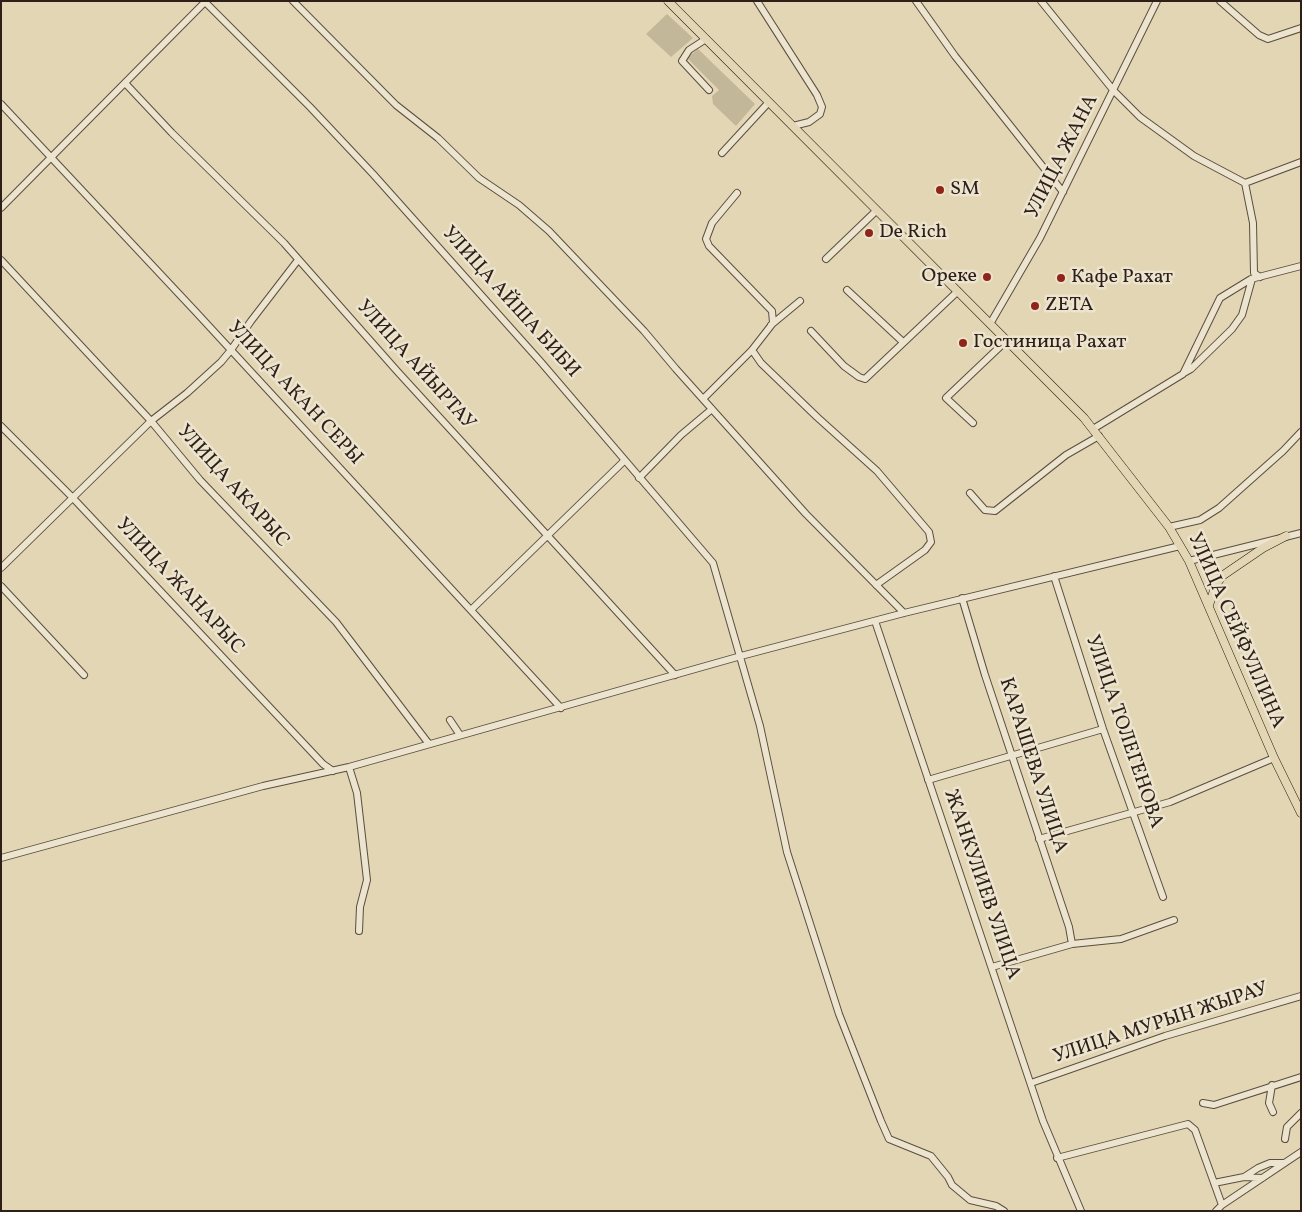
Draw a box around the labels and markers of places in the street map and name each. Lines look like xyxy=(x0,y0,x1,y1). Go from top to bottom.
place label: SM xyxy=(950,178,980,202)
marker: SM xyxy=(934,184,946,196)
place label: De Rich xyxy=(879,221,947,245)
marker: De Rich xyxy=(863,227,875,239)
place label: Ореке xyxy=(922,265,977,289)
place label: Кафе Рахат xyxy=(1071,266,1173,290)
marker: Ореке xyxy=(981,271,993,283)
marker: Кафе Рахат xyxy=(1055,272,1067,284)
place label: ZETA xyxy=(1045,294,1094,318)
marker: ZETA xyxy=(1029,300,1041,312)
place label: Гостиница Рахат xyxy=(973,331,1126,355)
marker: Гостиница Рахат xyxy=(957,337,969,349)

